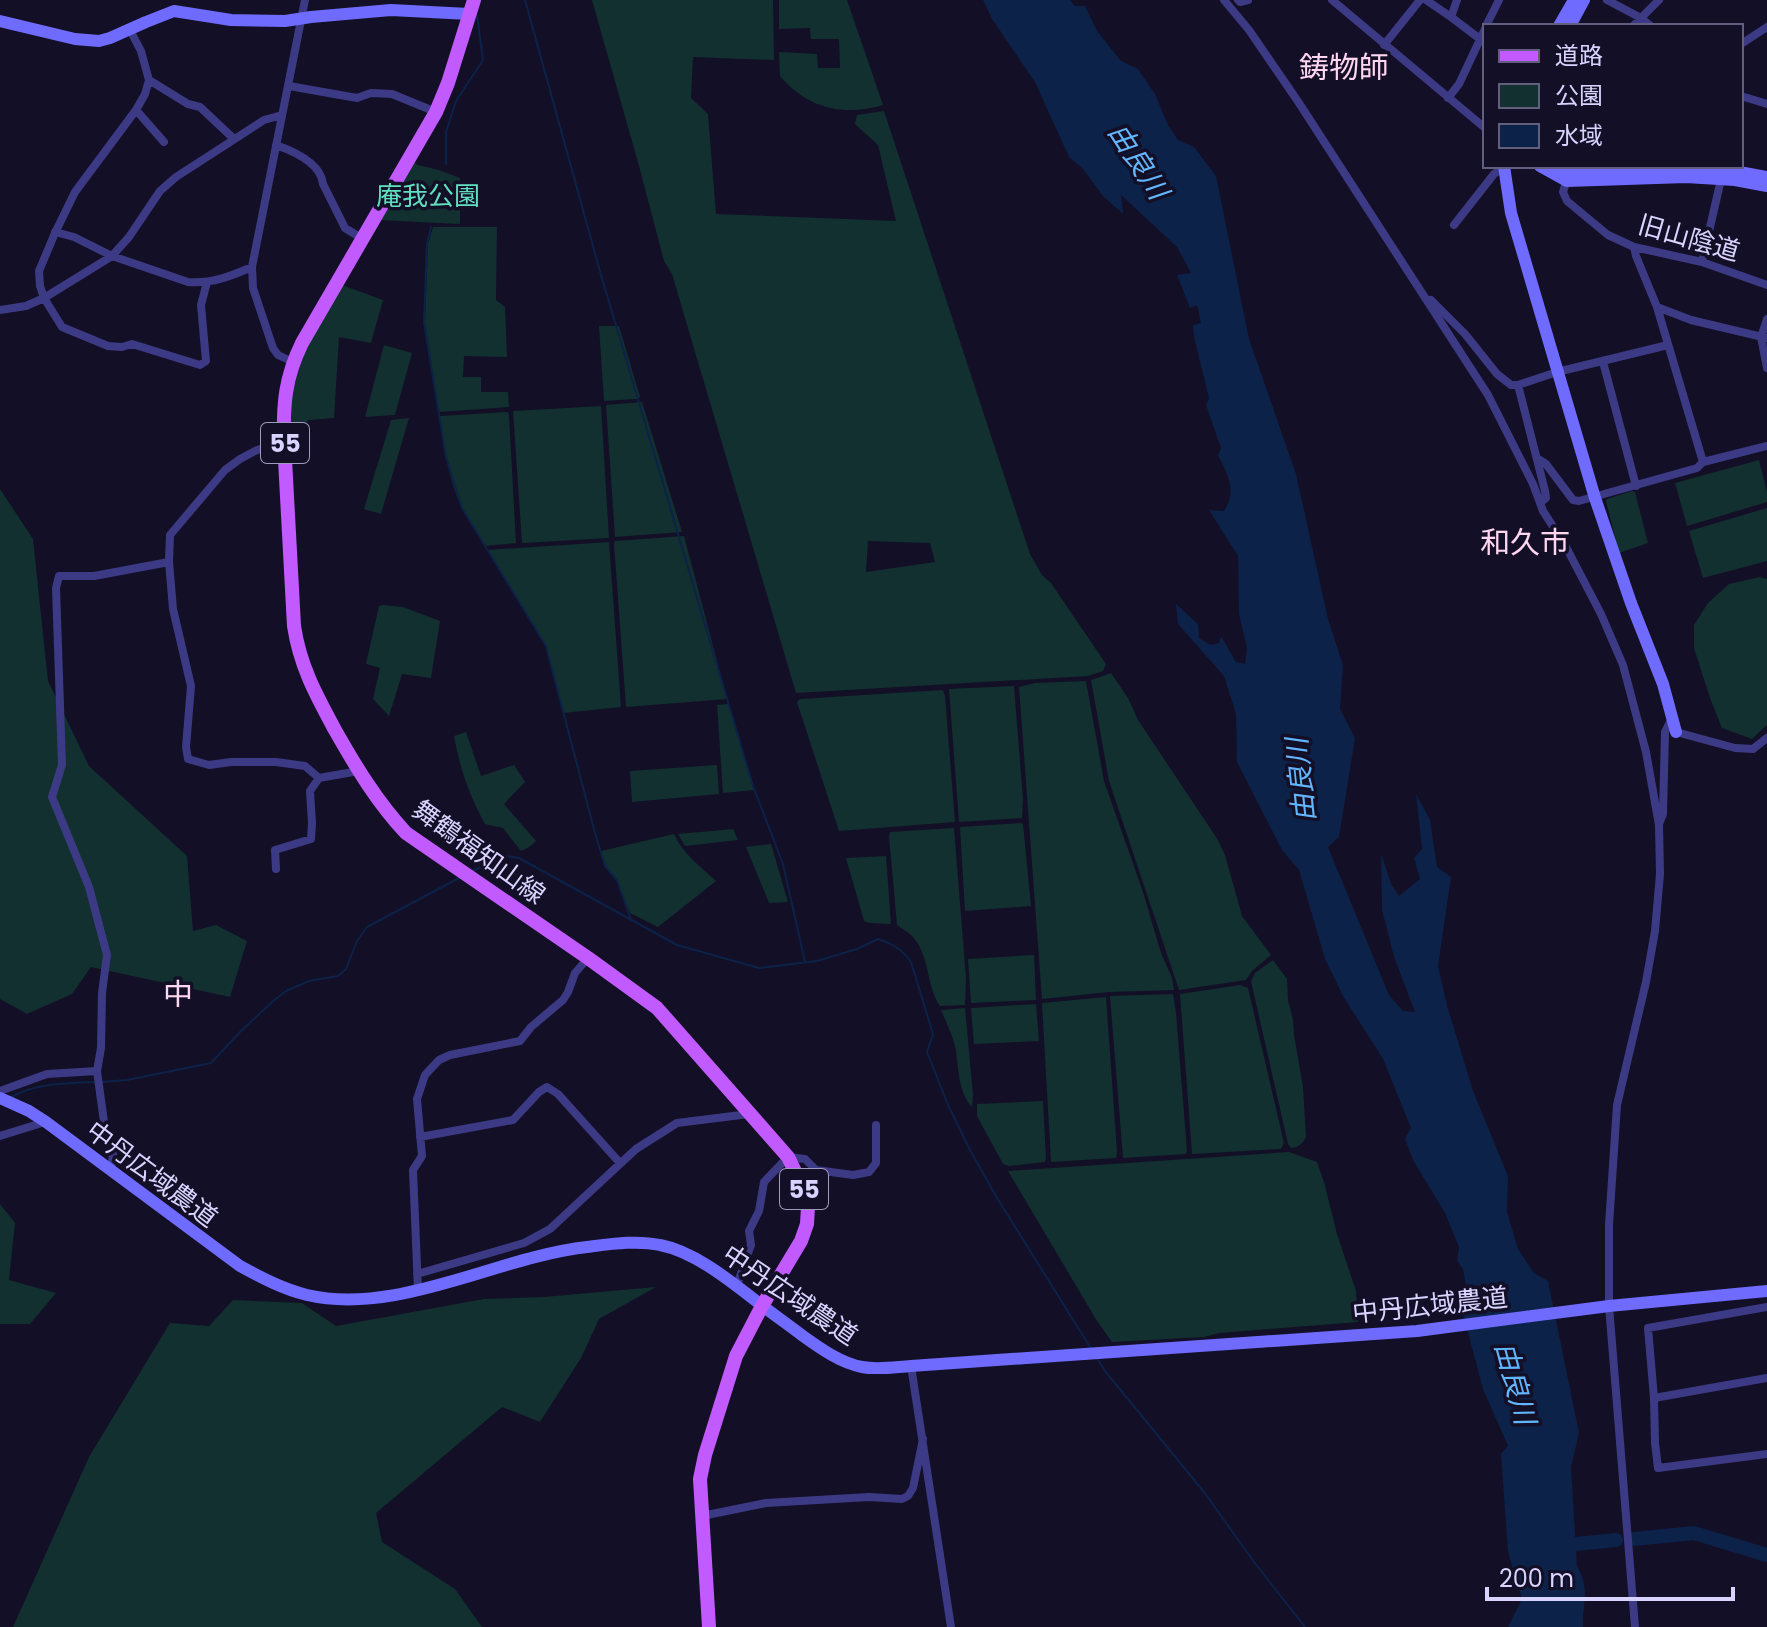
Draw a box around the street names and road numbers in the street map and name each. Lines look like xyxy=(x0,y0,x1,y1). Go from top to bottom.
street label: 旧山陰道 xyxy=(1634,206,1744,270)
road number: 55 xyxy=(261,423,309,463)
street label: 舞鶴福知山線 xyxy=(405,792,553,912)
street label: 中丹広域農道 xyxy=(79,1113,225,1235)
road number: 55 xyxy=(780,1169,828,1209)
street label: 中丹広域農道 xyxy=(715,1236,865,1354)
street label: 中丹広域農道 xyxy=(1351,1279,1509,1331)

